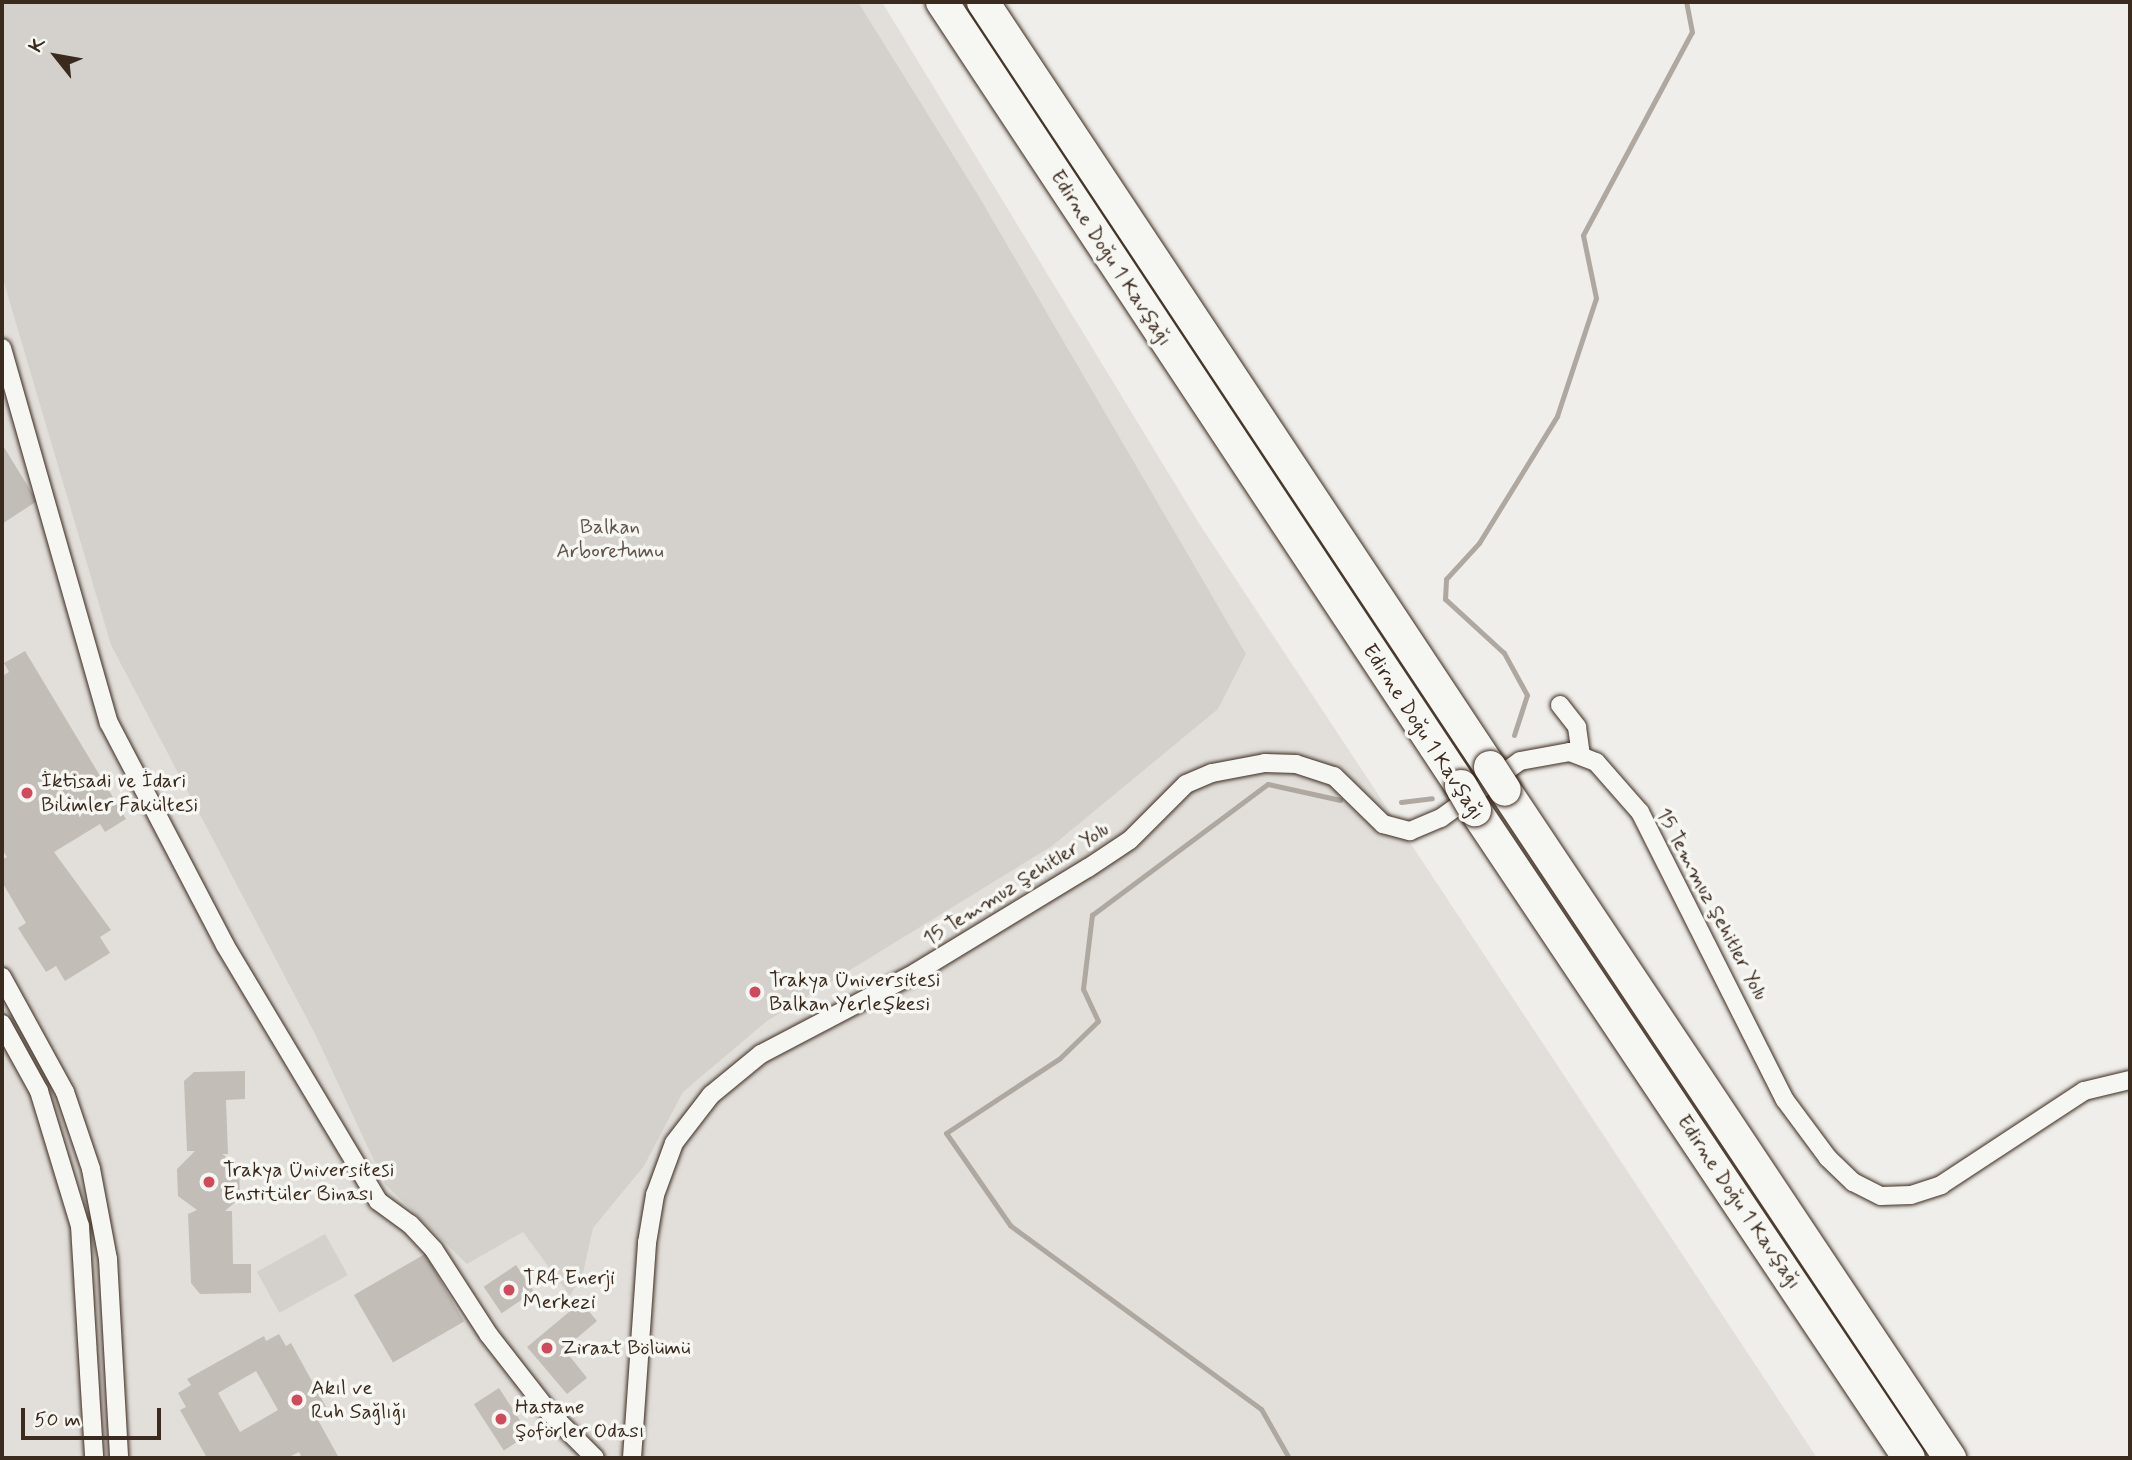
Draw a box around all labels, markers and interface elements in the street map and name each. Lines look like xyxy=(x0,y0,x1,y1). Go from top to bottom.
north arrow xyxy=(21,21,91,91)
text: K xyxy=(23,33,52,57)
street label: Edirne Doğu 1 Kavşağı xyxy=(1045,165,1177,351)
park label: Balkan Arboretumu xyxy=(556,514,664,564)
street label: Edirne Doğu 1 Kavşağı xyxy=(1357,639,1489,825)
place label: İktisadi ve İdari Bilimler Fakültesi xyxy=(41,768,198,818)
marker: İktisadi ve İdari Bilimler Fakültesi xyxy=(19,785,35,801)
street label: 15 Temmuz Şehitler Yolu xyxy=(1650,802,1774,1006)
street label: 15 Temmuz Şehitler Yolu xyxy=(917,815,1115,953)
place label: Trakya Üniversitesi Balkan Yerleşkesi xyxy=(769,967,940,1017)
marker: Trakya Üniversitesi Balkan Yerleşkesi xyxy=(747,984,763,1000)
street label: Edirne Doğu 1 Kavşağı xyxy=(1671,1110,1807,1294)
place label: Trakya Üniversitesi Enstitüler Binası xyxy=(223,1157,394,1207)
marker: Trakya Üniversitesi Enstitüler Binası xyxy=(201,1174,217,1190)
place label: TR4 Enerji Merkezi xyxy=(523,1265,615,1315)
marker: TR4 Enerji Merkezi xyxy=(501,1282,517,1298)
place label: Ziraat Bölümü xyxy=(561,1335,690,1361)
marker: Ziraat Bölümü xyxy=(539,1340,555,1356)
place label: Akıl ve Ruh Sağlığı xyxy=(311,1375,407,1425)
marker: Akıl ve Ruh Sağlığı xyxy=(289,1392,305,1408)
scale bar xyxy=(24,1394,164,1438)
place label: Hastane Şoförler Odası xyxy=(515,1394,643,1444)
text: 50 m xyxy=(34,1406,81,1434)
marker: Hastane Şoförler Odası xyxy=(493,1411,509,1427)

